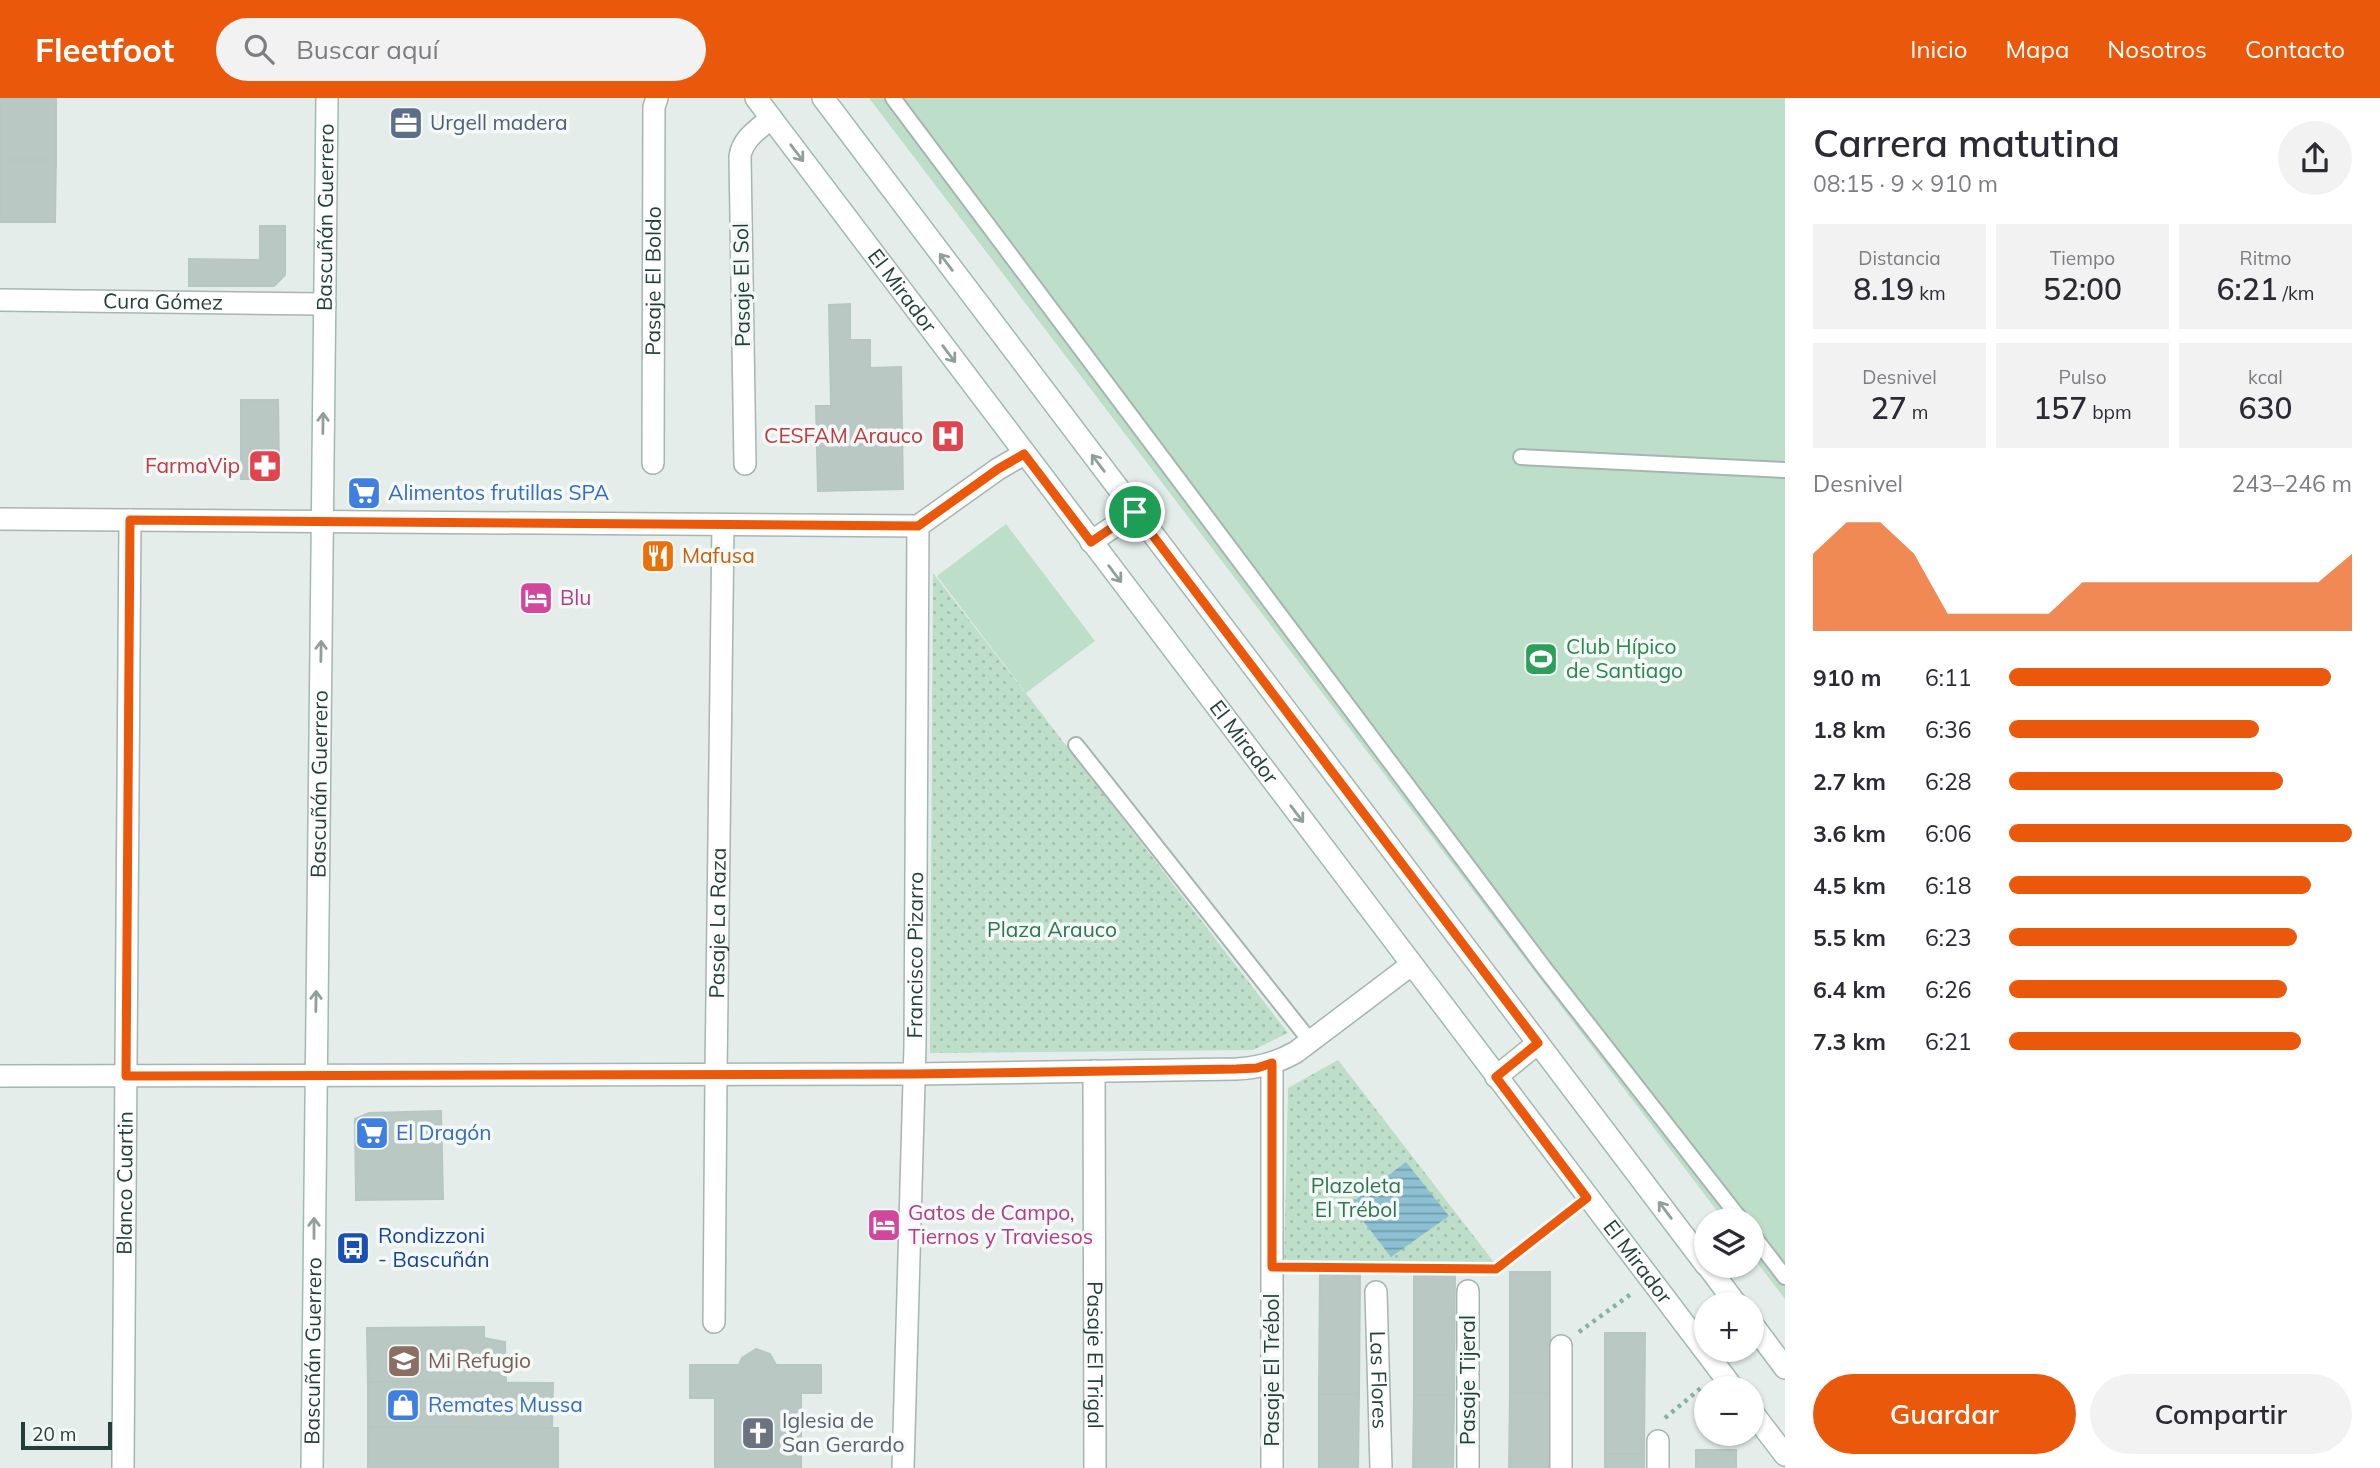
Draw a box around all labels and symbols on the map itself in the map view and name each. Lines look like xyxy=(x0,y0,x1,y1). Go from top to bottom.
office icon: Urgell madera xyxy=(387,104,425,142)
place label: Urgell madera xyxy=(430,109,568,135)
street label: Bascuñán Guerrero xyxy=(311,123,339,311)
one-way arrow xyxy=(789,143,804,161)
street label: Pasaje El Boldo xyxy=(639,206,666,356)
street label: Pasaje El Sol xyxy=(727,223,755,347)
street label: El Mirador xyxy=(863,243,943,338)
one-way arrow xyxy=(939,253,954,272)
street label: Cura Gómez xyxy=(103,287,223,315)
one-way arrow xyxy=(941,344,956,362)
one-way arrow xyxy=(316,412,330,435)
hospital icon: CESFAM Arauco xyxy=(929,417,967,455)
place label: CESFAM Arauco xyxy=(764,422,923,448)
pharmacy icon: FarmaVip xyxy=(246,447,284,485)
place label: FarmaVip xyxy=(145,452,240,478)
one-way arrow xyxy=(1090,454,1105,473)
supermarket icon: Alimentos frutillas SPA xyxy=(345,474,383,512)
place label: Alimentos frutillas SPA xyxy=(388,479,610,505)
pin xyxy=(1105,482,1165,542)
restaurant icon: Mafusa xyxy=(639,537,677,575)
place label: Mafusa xyxy=(682,542,755,568)
one-way arrow xyxy=(1108,565,1123,583)
hotel icon: Blu xyxy=(517,579,555,617)
place label: Blu xyxy=(560,584,591,610)
place label: Club Hípico de Santiago xyxy=(1566,633,1683,683)
one-way arrow xyxy=(314,640,327,663)
sports icon: Club Hípico de Santiago xyxy=(1522,640,1560,678)
street label: Bascuñán Guerrero xyxy=(304,690,333,878)
street label: El Mirador xyxy=(1205,695,1285,789)
one-way arrow xyxy=(1289,805,1304,823)
street label: Pasaje La Raza xyxy=(703,847,731,999)
street label: Francisco Pizarro xyxy=(901,872,928,1039)
park label: Plaza Arauco xyxy=(987,916,1117,942)
one-way arrow xyxy=(309,990,323,1013)
street label: Blanco Cuartin xyxy=(111,1111,138,1255)
supermarket icon: El Dragón xyxy=(353,1114,391,1152)
place label: El Dragón xyxy=(396,1119,492,1145)
park label: Plazoleta El Trébol xyxy=(1311,1172,1401,1222)
place label: Gatos de Campo, Tiernos y Traviesos xyxy=(908,1199,1093,1249)
one-way arrow xyxy=(1658,1201,1672,1220)
hotel icon: Gatos de Campo, Tiernos y Traviesos xyxy=(865,1206,903,1244)
street label: El Mirador xyxy=(1598,1214,1679,1309)
one-way arrow xyxy=(307,1217,321,1240)
place label: Rondizzoni - Bascuñán xyxy=(378,1222,490,1272)
bus stop icon: Rondizzoni - Bascuñán xyxy=(334,1229,372,1267)
street label: Bascuñán Guerrero xyxy=(298,1257,326,1445)
street label: Pasaje El Trigal xyxy=(1083,1281,1109,1429)
street label: Pasaje El Trébol xyxy=(1258,1293,1284,1447)
street label: Pasaje Tijeral xyxy=(1454,1315,1480,1445)
street label: Las Flores xyxy=(1365,1331,1394,1429)
school or university icon: Mi Refugio xyxy=(385,1342,423,1380)
place label: Mi Refugio xyxy=(428,1347,531,1373)
shop icon: Remates Mussa xyxy=(384,1386,422,1424)
place label: Remates Mussa xyxy=(428,1391,583,1417)
place label: Iglesia de San Gerardo xyxy=(782,1407,904,1457)
church icon: Iglesia de San Gerardo xyxy=(739,1414,777,1452)
scale bar xyxy=(21,1419,112,1451)

